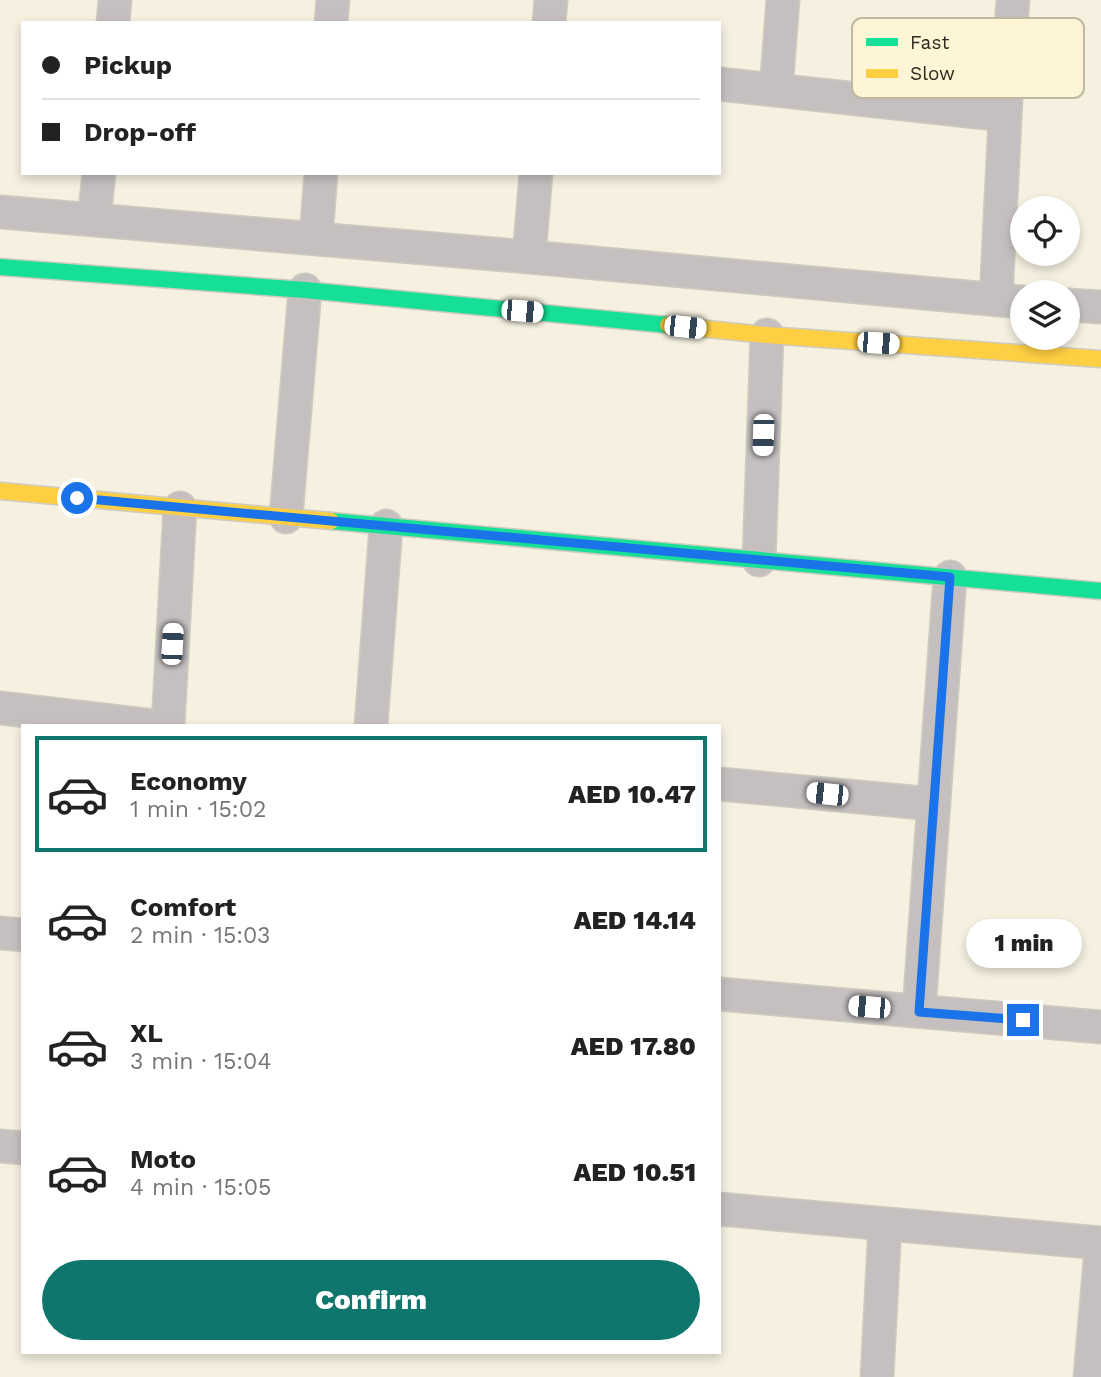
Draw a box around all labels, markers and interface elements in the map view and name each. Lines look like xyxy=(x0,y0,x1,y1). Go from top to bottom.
legend xyxy=(852,18,1084,98)
text: Fast xyxy=(910,31,949,54)
text: Pickup xyxy=(84,50,172,80)
text: Slow xyxy=(910,62,955,85)
text: Drop-off xyxy=(84,117,196,147)
map controls xyxy=(1010,196,1080,350)
button: locate xyxy=(1010,196,1080,266)
button: layers xyxy=(1010,280,1080,350)
car xyxy=(501,299,544,323)
car xyxy=(664,314,707,340)
car xyxy=(857,331,900,355)
car xyxy=(752,414,775,456)
route start xyxy=(61,482,93,514)
car xyxy=(161,622,184,666)
icon: car xyxy=(46,763,109,826)
text: Economy xyxy=(130,766,247,796)
text: AED 10.47 xyxy=(568,779,696,809)
car xyxy=(806,781,849,807)
text: 1 min · 15:02 xyxy=(130,796,266,823)
icon: car xyxy=(46,889,109,952)
text: Comfort xyxy=(130,892,236,922)
text: AED 14.14 xyxy=(574,905,696,935)
callout: 1 min xyxy=(965,918,1081,968)
text: 2 min · 15:03 xyxy=(130,922,270,949)
text: 1 min xyxy=(994,930,1054,957)
car xyxy=(848,995,891,1019)
route end xyxy=(1007,1004,1039,1036)
icon: car xyxy=(46,1015,109,1078)
text: XL xyxy=(130,1018,163,1048)
text: AED 17.80 xyxy=(571,1031,696,1061)
text: 3 min · 15:04 xyxy=(130,1048,271,1075)
icon: car xyxy=(46,1141,109,1204)
text: Moto xyxy=(130,1144,196,1174)
text: AED 10.51 xyxy=(573,1157,696,1187)
text: 4 min · 15:05 xyxy=(130,1174,271,1201)
button: Confirm xyxy=(42,1260,700,1340)

